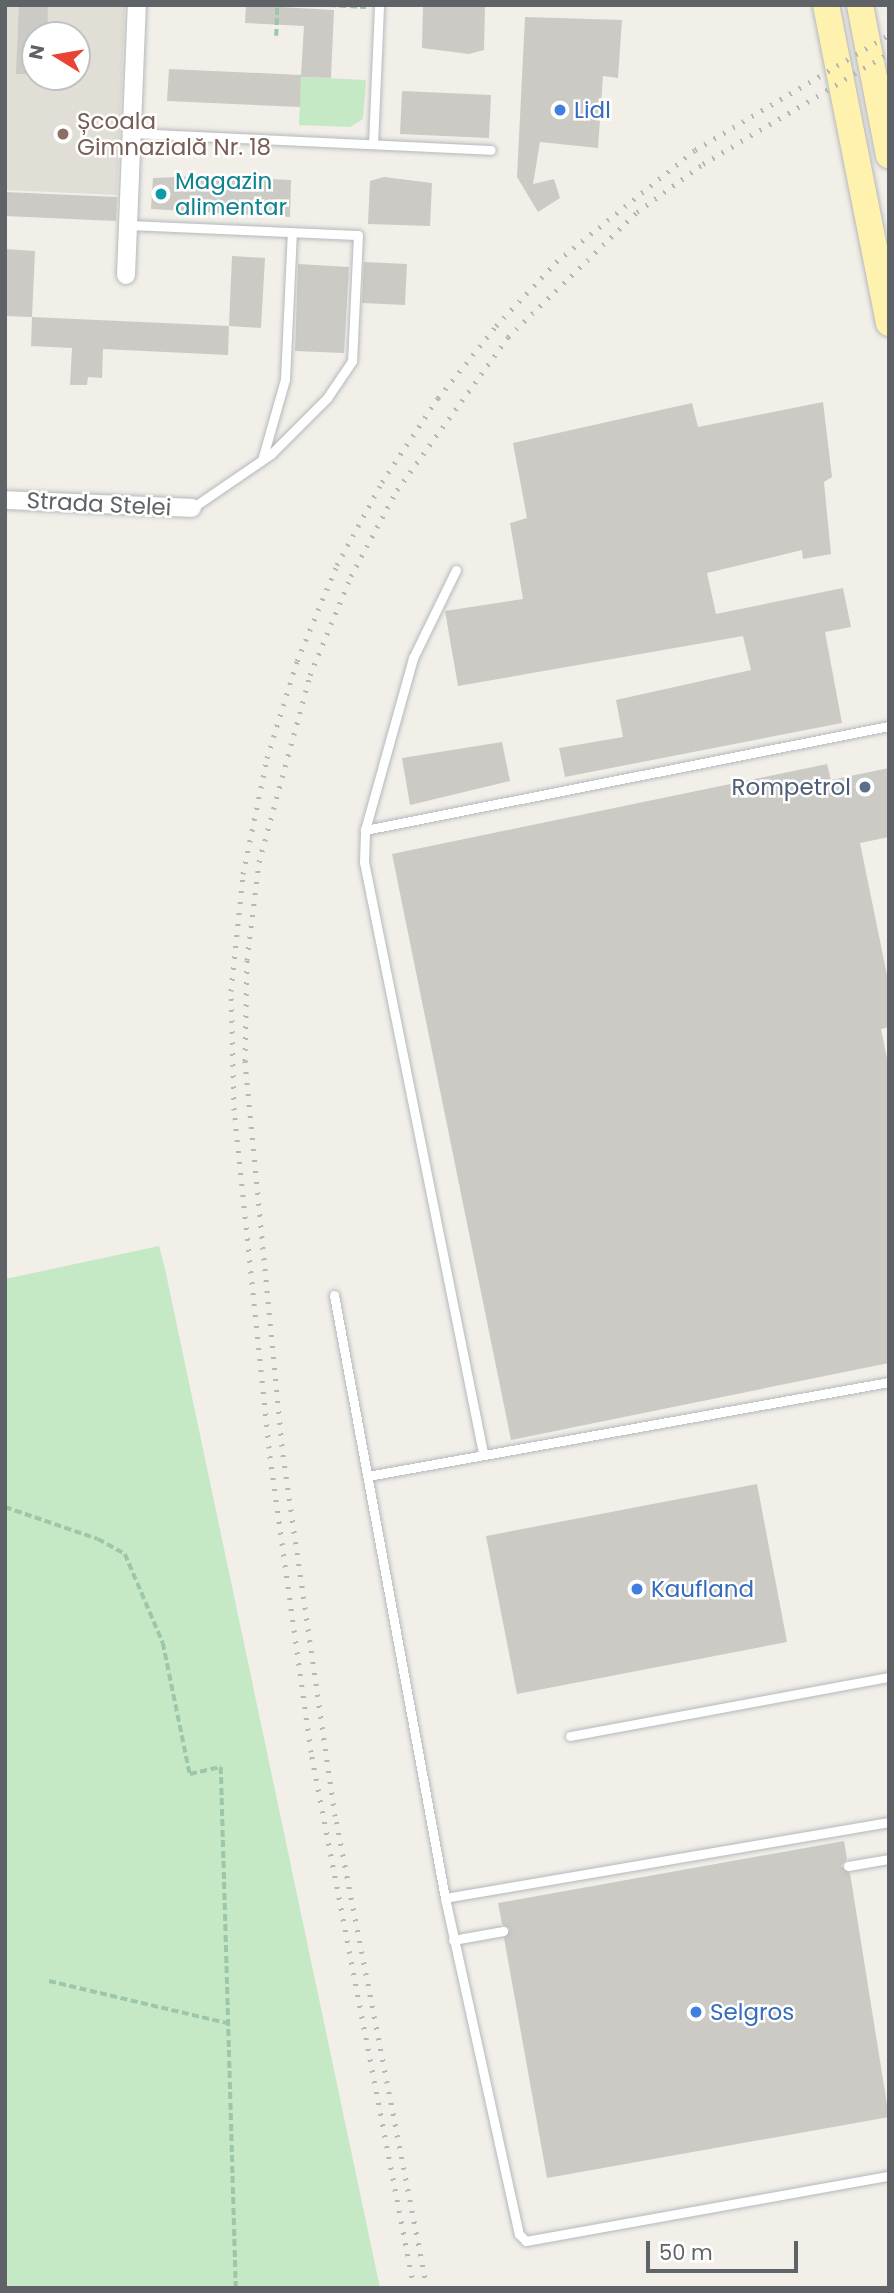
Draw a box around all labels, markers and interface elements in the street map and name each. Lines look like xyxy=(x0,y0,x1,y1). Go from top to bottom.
north arrow xyxy=(21,21,91,91)
text: N xyxy=(22,43,51,62)
place label: Lidl xyxy=(574,96,611,124)
marker: Lidl xyxy=(552,102,568,118)
place label: Școala Gimnazială Nr. 18 xyxy=(77,107,271,161)
marker: Școala Gimnazială Nr. 18 xyxy=(55,126,71,142)
place label: Magazin alimentar xyxy=(175,167,287,221)
marker: Magazin alimentar xyxy=(153,186,169,202)
street label: Strada Stelei xyxy=(26,486,172,522)
place label: Rompetrol xyxy=(731,773,851,801)
marker: Rompetrol xyxy=(857,779,873,795)
place label: Kaufland xyxy=(651,1575,754,1603)
marker: Kaufland xyxy=(629,1581,645,1597)
place label: Selgros xyxy=(710,1998,794,2026)
marker: Selgros xyxy=(688,2004,704,2020)
scale bar xyxy=(649,2226,801,2270)
text: 50 m xyxy=(659,2238,713,2267)

